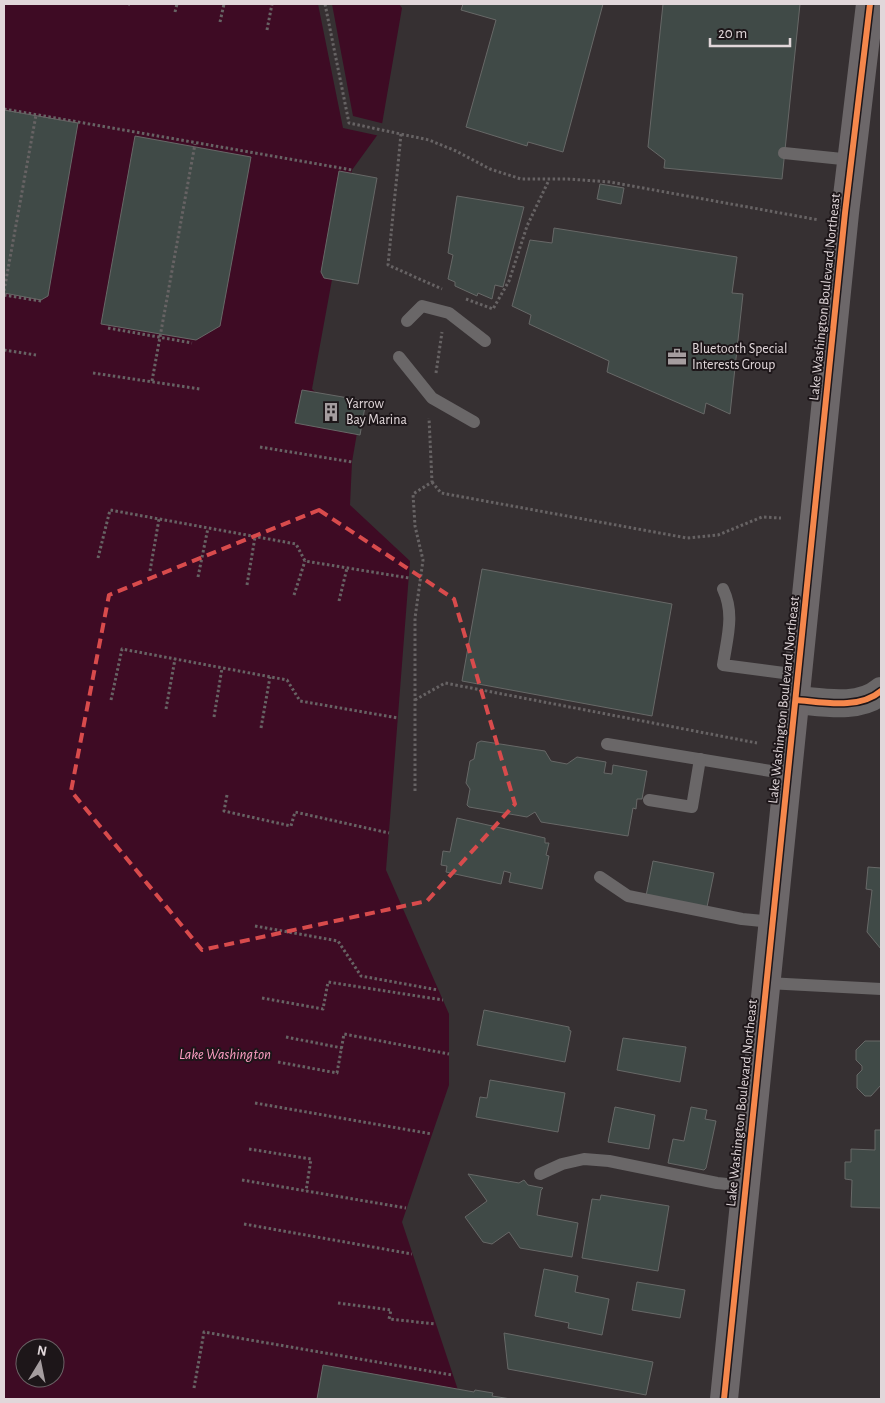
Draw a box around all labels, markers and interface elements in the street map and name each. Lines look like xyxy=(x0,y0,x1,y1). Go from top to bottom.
scale bar xyxy=(710,15,790,47)
text: 20 m xyxy=(718,26,747,41)
street label: Lake Washington Boulevard Northeast xyxy=(807,192,843,401)
place label: Bluetooth Special Interests Group xyxy=(692,342,788,372)
office icon: Bluetooth Special Interests Group xyxy=(666,346,688,368)
place label: Yarrow Bay Marina xyxy=(346,397,407,427)
building icon: Yarrow Bay Marina xyxy=(320,401,342,423)
street label: Lake Washington Boulevard Northeast xyxy=(766,595,802,804)
street label: Lake Washington Boulevard Northeast xyxy=(724,998,760,1207)
water label: Lake Washington xyxy=(179,1047,271,1062)
north arrow xyxy=(15,1338,65,1388)
text: N xyxy=(36,1343,48,1359)

